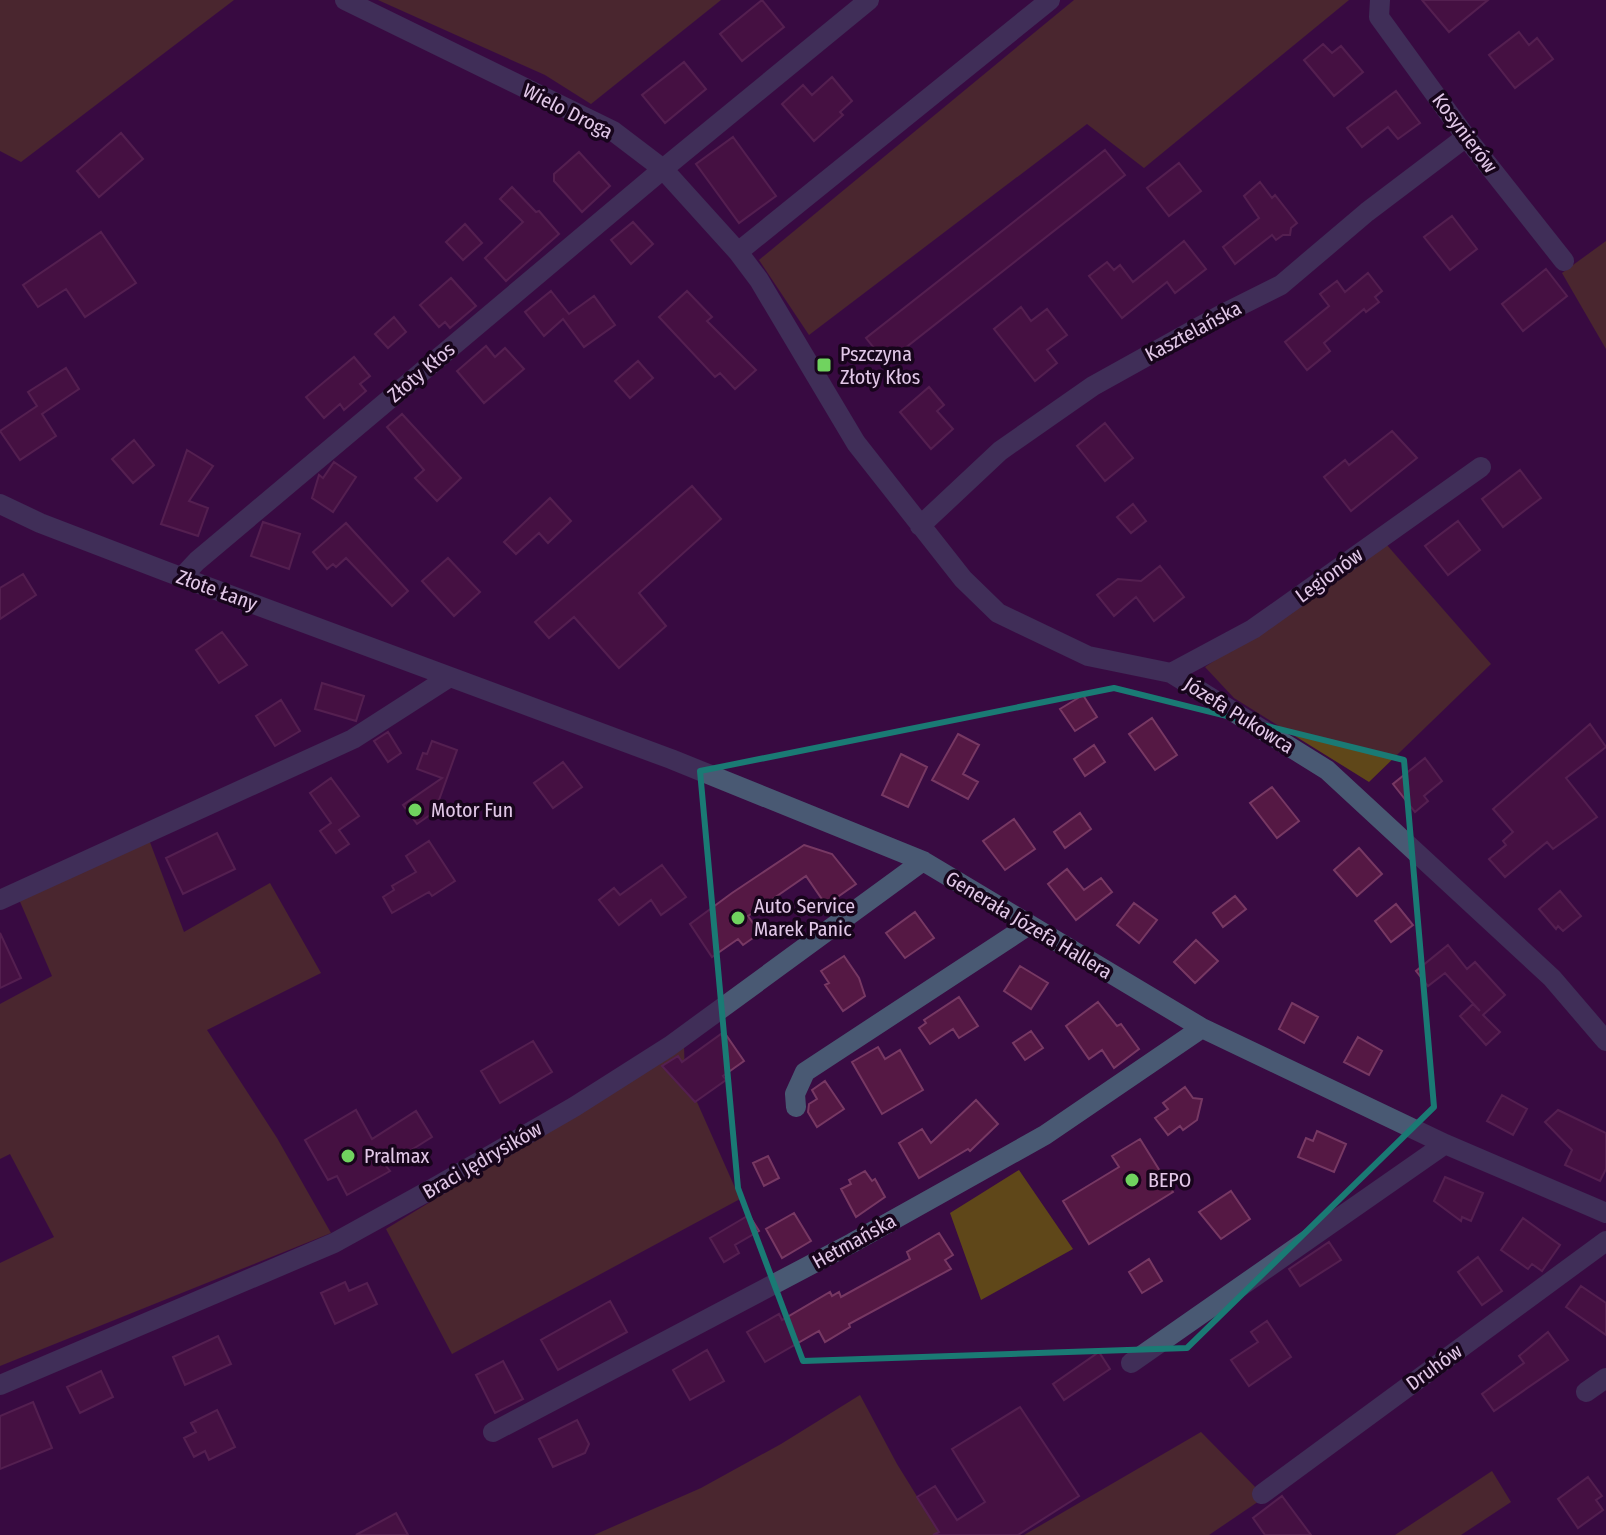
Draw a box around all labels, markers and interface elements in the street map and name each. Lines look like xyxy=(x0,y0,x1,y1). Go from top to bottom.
street label: Wielo Droga xyxy=(519,78,617,144)
street label: Kosynierów xyxy=(1427,88,1503,178)
street label: Kasztelańska xyxy=(1141,296,1245,366)
street label: Złoty Kłos xyxy=(383,337,459,407)
place label: Pszczyna Złoty Kłos xyxy=(840,342,920,389)
marker: Pszczyna Złoty Kłos xyxy=(815,356,833,374)
street label: Legionów xyxy=(1291,543,1367,607)
street label: Złote Łany xyxy=(173,564,261,616)
street label: Józefa Pukowca xyxy=(1180,672,1298,758)
place label: Motor Fun xyxy=(431,798,513,822)
marker: Motor Fun xyxy=(406,801,424,819)
street label: Generała Józefa Hallera xyxy=(941,866,1117,984)
place label: Auto Service Marek Panic xyxy=(754,894,855,941)
marker: Auto Service Marek Panic xyxy=(729,909,747,927)
street label: Braci Jędrysików xyxy=(418,1116,546,1204)
place label: Pralmax xyxy=(364,1144,429,1168)
marker: Pralmax xyxy=(339,1147,357,1165)
place label: BEPO xyxy=(1148,1168,1191,1192)
marker: BEPO xyxy=(1123,1171,1141,1189)
street label: Hetmańska xyxy=(808,1208,900,1274)
street label: Druhów xyxy=(1401,1339,1467,1395)

